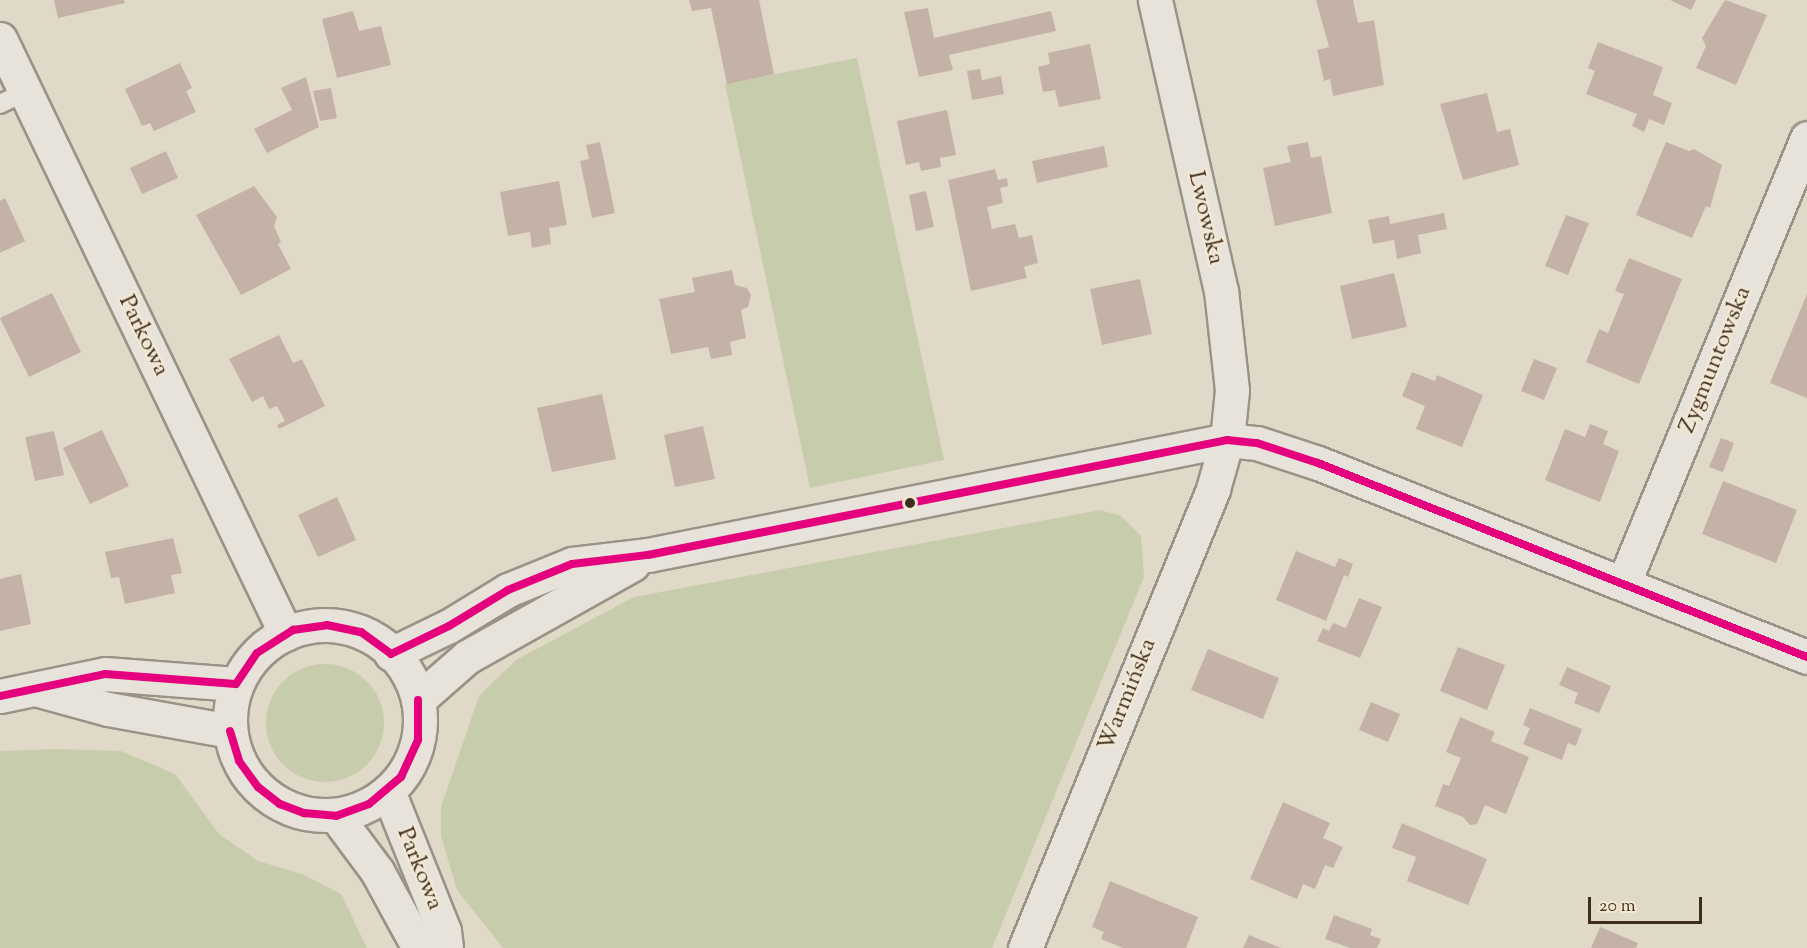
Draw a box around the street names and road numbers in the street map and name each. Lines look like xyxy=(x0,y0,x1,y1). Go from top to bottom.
street label: Lwowska xyxy=(1180,168,1230,268)
street label: Zygmuntowska xyxy=(1673,282,1759,438)
street label: Parkowa xyxy=(111,291,175,381)
street label: Warmińska xyxy=(1092,634,1164,756)
street label: Parkowa xyxy=(389,823,449,915)

